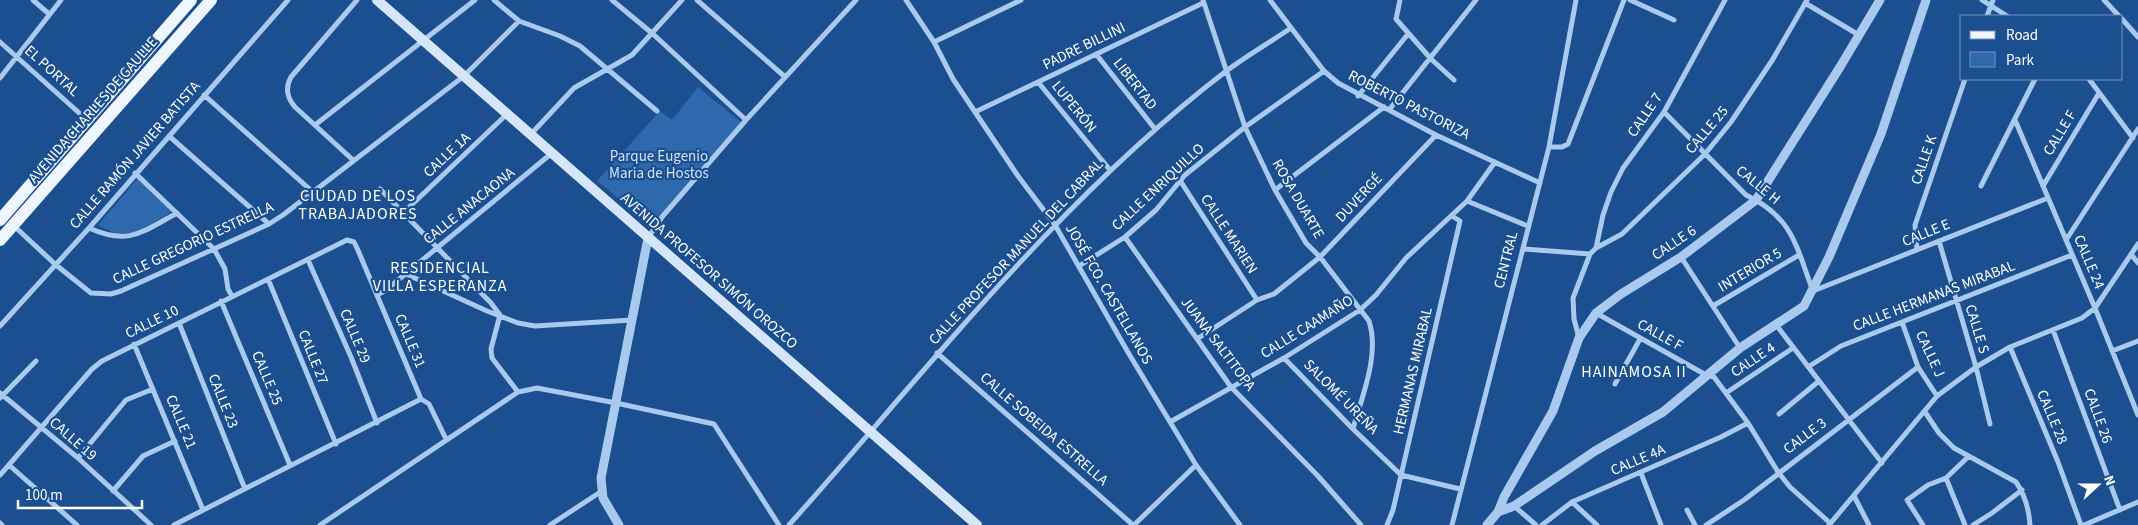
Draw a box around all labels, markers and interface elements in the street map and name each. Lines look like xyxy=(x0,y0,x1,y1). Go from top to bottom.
legend xyxy=(1960,15,2123,80)
street label: PADRE BILLINI xyxy=(1039,17,1129,75)
text: Road xyxy=(2006,25,2038,46)
street label: AVENIDA CHARLES DE GAULLE xyxy=(23,32,163,188)
street label: EL PORTAL xyxy=(20,40,84,102)
text: Park xyxy=(2006,50,2035,71)
street label: LIBERTAD xyxy=(1108,53,1162,115)
street label: ROBERTO PASTORIZA xyxy=(1344,65,1474,145)
street label: CALLE RAMÓN JAVIER BATISTA xyxy=(65,76,206,234)
street label: LUPERÓN xyxy=(1047,77,1101,137)
street label: CALLE 7 xyxy=(1622,89,1668,141)
street label: CALLE 25 xyxy=(1681,101,1733,159)
street label: CALLE F xyxy=(2038,106,2082,160)
street label: CALLE 1A xyxy=(419,127,476,182)
street label: CALLE K xyxy=(1906,132,1942,187)
street label: CALLE ENRIQUILLO xyxy=(1107,138,1209,236)
park label: Parque Eugenio Maria de Hostos xyxy=(609,146,709,184)
street label: CALLE PROFESOR MANUEL DEL CABRAL xyxy=(924,154,1108,350)
street label: ROSA DUARTE xyxy=(1267,155,1329,243)
street label: CALLE H xyxy=(1731,160,1785,210)
street label: CALLE ANACAONA xyxy=(419,162,520,250)
street label: DUVERGÉ xyxy=(1331,169,1387,227)
district label: CIUDAD DE LOS TRABAJADORES xyxy=(298,185,418,225)
street label: AVENIDA PROFESOR SIMÓN OROZCO xyxy=(616,188,802,354)
street label: CALLE MARIEN xyxy=(1195,190,1263,278)
street label: CALLE GREGORIO ESTRELLA xyxy=(109,196,278,290)
street label: CALLE E xyxy=(1899,214,1953,252)
street label: JOSÉ FCO. CASTELLANOS xyxy=(1060,220,1158,368)
street label: CALLE 6 xyxy=(1648,220,1700,266)
street label: CENTRAL xyxy=(1489,229,1523,291)
street label: CALLE 24 xyxy=(2068,232,2110,293)
street label: INTERIOR 5 xyxy=(1714,243,1786,297)
street label: CALLE HERMANAS MIRABAL xyxy=(1850,255,2018,337)
district label: RESIDENCIAL VILLA ESPERANZA xyxy=(373,257,507,297)
street label: CALLE CAAMAÑO xyxy=(1257,290,1357,364)
street label: JUANA SALTITOPA xyxy=(1176,293,1261,396)
street label: CALLE 10 xyxy=(122,300,182,344)
street label: CALLE S xyxy=(1960,302,1994,356)
street label: HERMANAS MIRABAL xyxy=(1388,305,1438,437)
street label: CALLE 29 xyxy=(334,306,376,366)
street label: CALLE 31 xyxy=(389,311,431,371)
street label: CALLE F xyxy=(1633,314,1687,356)
street label: CALLE 27 xyxy=(293,327,333,387)
street label: CALLE J xyxy=(1910,327,1950,381)
street label: CALLE 4 xyxy=(1727,337,1780,383)
street label: CALLE 25 xyxy=(246,348,288,408)
street label: SALOMÉ UREÑA xyxy=(1299,355,1384,440)
district label: HAINAMOSA II xyxy=(1581,361,1687,383)
street label: CALLE SOBEIDA ESTRELLA xyxy=(975,367,1113,491)
street label: CALLE 23 xyxy=(203,371,243,431)
street label: CALLE 26 xyxy=(2078,386,2118,446)
street label: CALLE 28 xyxy=(2031,387,2073,447)
street label: CALLE 21 xyxy=(160,392,202,452)
street label: CALLE 19 xyxy=(45,412,101,466)
street label: CALLE 3 xyxy=(1779,413,1831,459)
street label: CALLE 4A xyxy=(1607,439,1669,481)
north arrow xyxy=(2073,460,2123,510)
text: N xyxy=(2098,473,2120,489)
scale bar xyxy=(18,478,141,510)
text: 100 m xyxy=(25,485,63,506)

